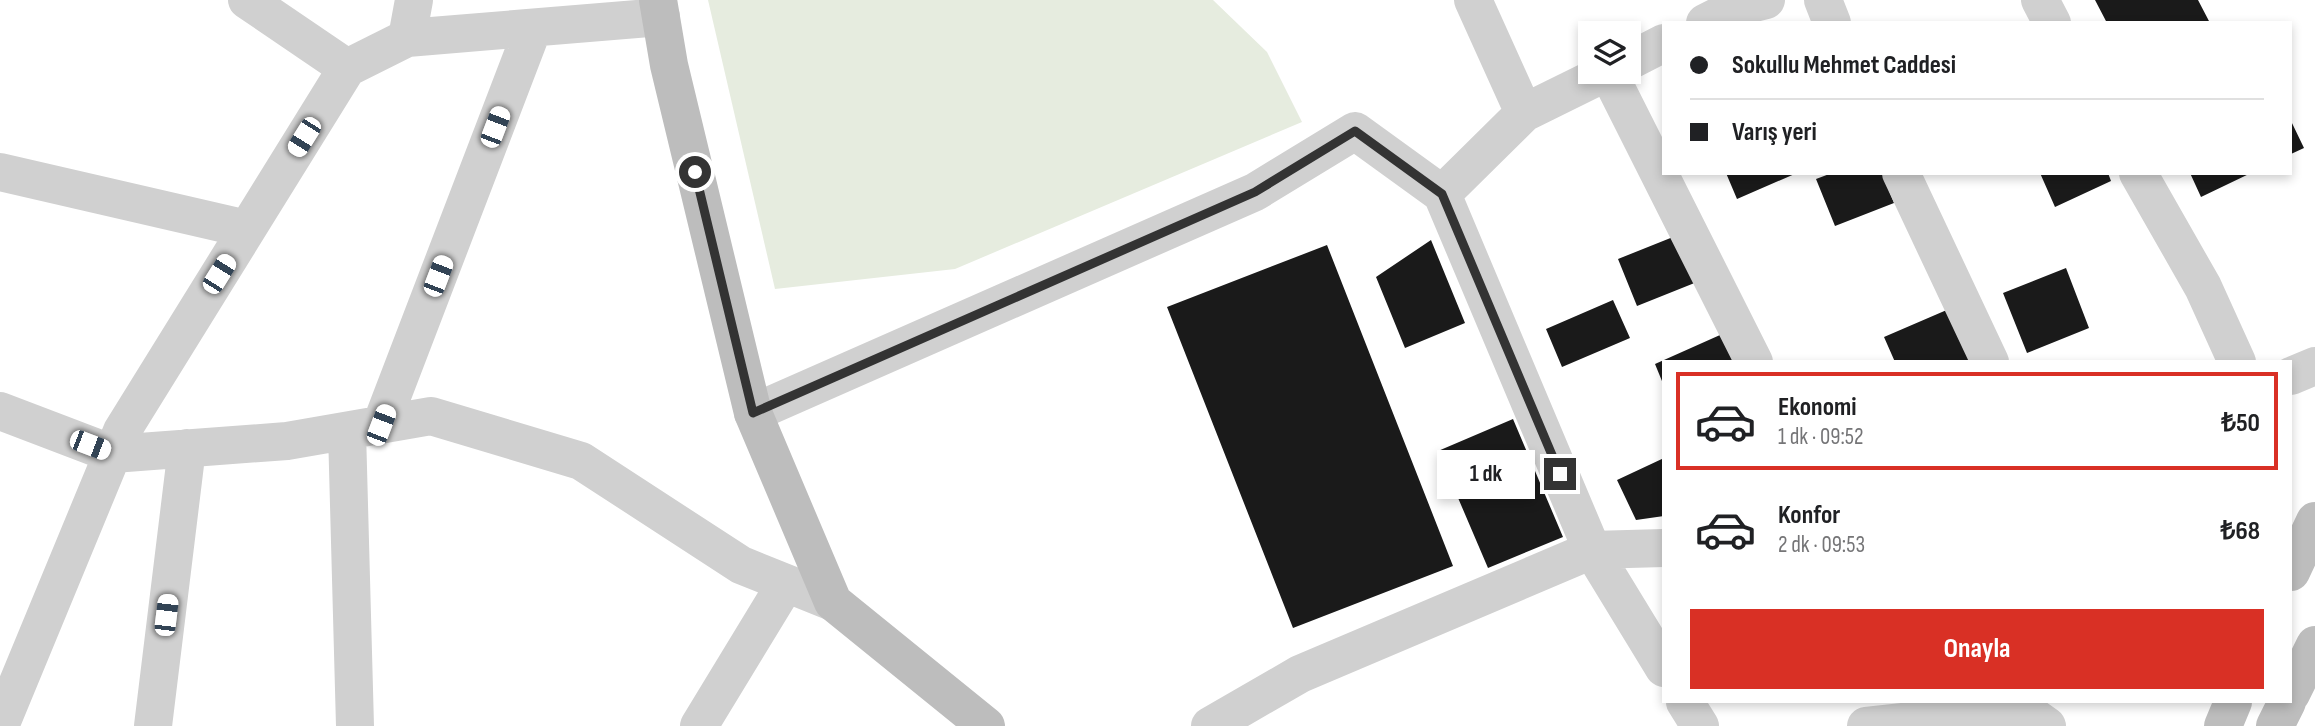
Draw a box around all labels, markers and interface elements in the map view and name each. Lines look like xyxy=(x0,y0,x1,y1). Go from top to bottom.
map controls xyxy=(1578,21,1641,84)
button: layers xyxy=(1578,21,1641,84)
text: Sokullu Mehmet Caddesi xyxy=(1732,50,1956,81)
car xyxy=(478,104,513,150)
car xyxy=(284,114,325,160)
text: Varış yeri xyxy=(1732,117,1817,148)
route start xyxy=(679,156,711,188)
car xyxy=(199,251,240,297)
car xyxy=(421,253,456,299)
icon: car xyxy=(1694,390,1757,453)
text: Ekonomi xyxy=(1778,392,1857,423)
car xyxy=(364,402,399,448)
text: ₺50 xyxy=(2221,408,2260,439)
text: 1 dk · 09:52 xyxy=(1778,423,1863,451)
car xyxy=(67,428,114,462)
callout: 1 dk xyxy=(1438,449,1536,498)
route end xyxy=(1544,458,1576,490)
text: 1 dk xyxy=(1470,460,1502,488)
icon: car xyxy=(1694,498,1757,561)
text: Konfor xyxy=(1778,500,1840,531)
text: ₺68 xyxy=(2221,516,2260,547)
text: 2 dk · 09:53 xyxy=(1778,531,1865,559)
car xyxy=(154,593,179,637)
button: Onayla xyxy=(1690,609,2264,689)

